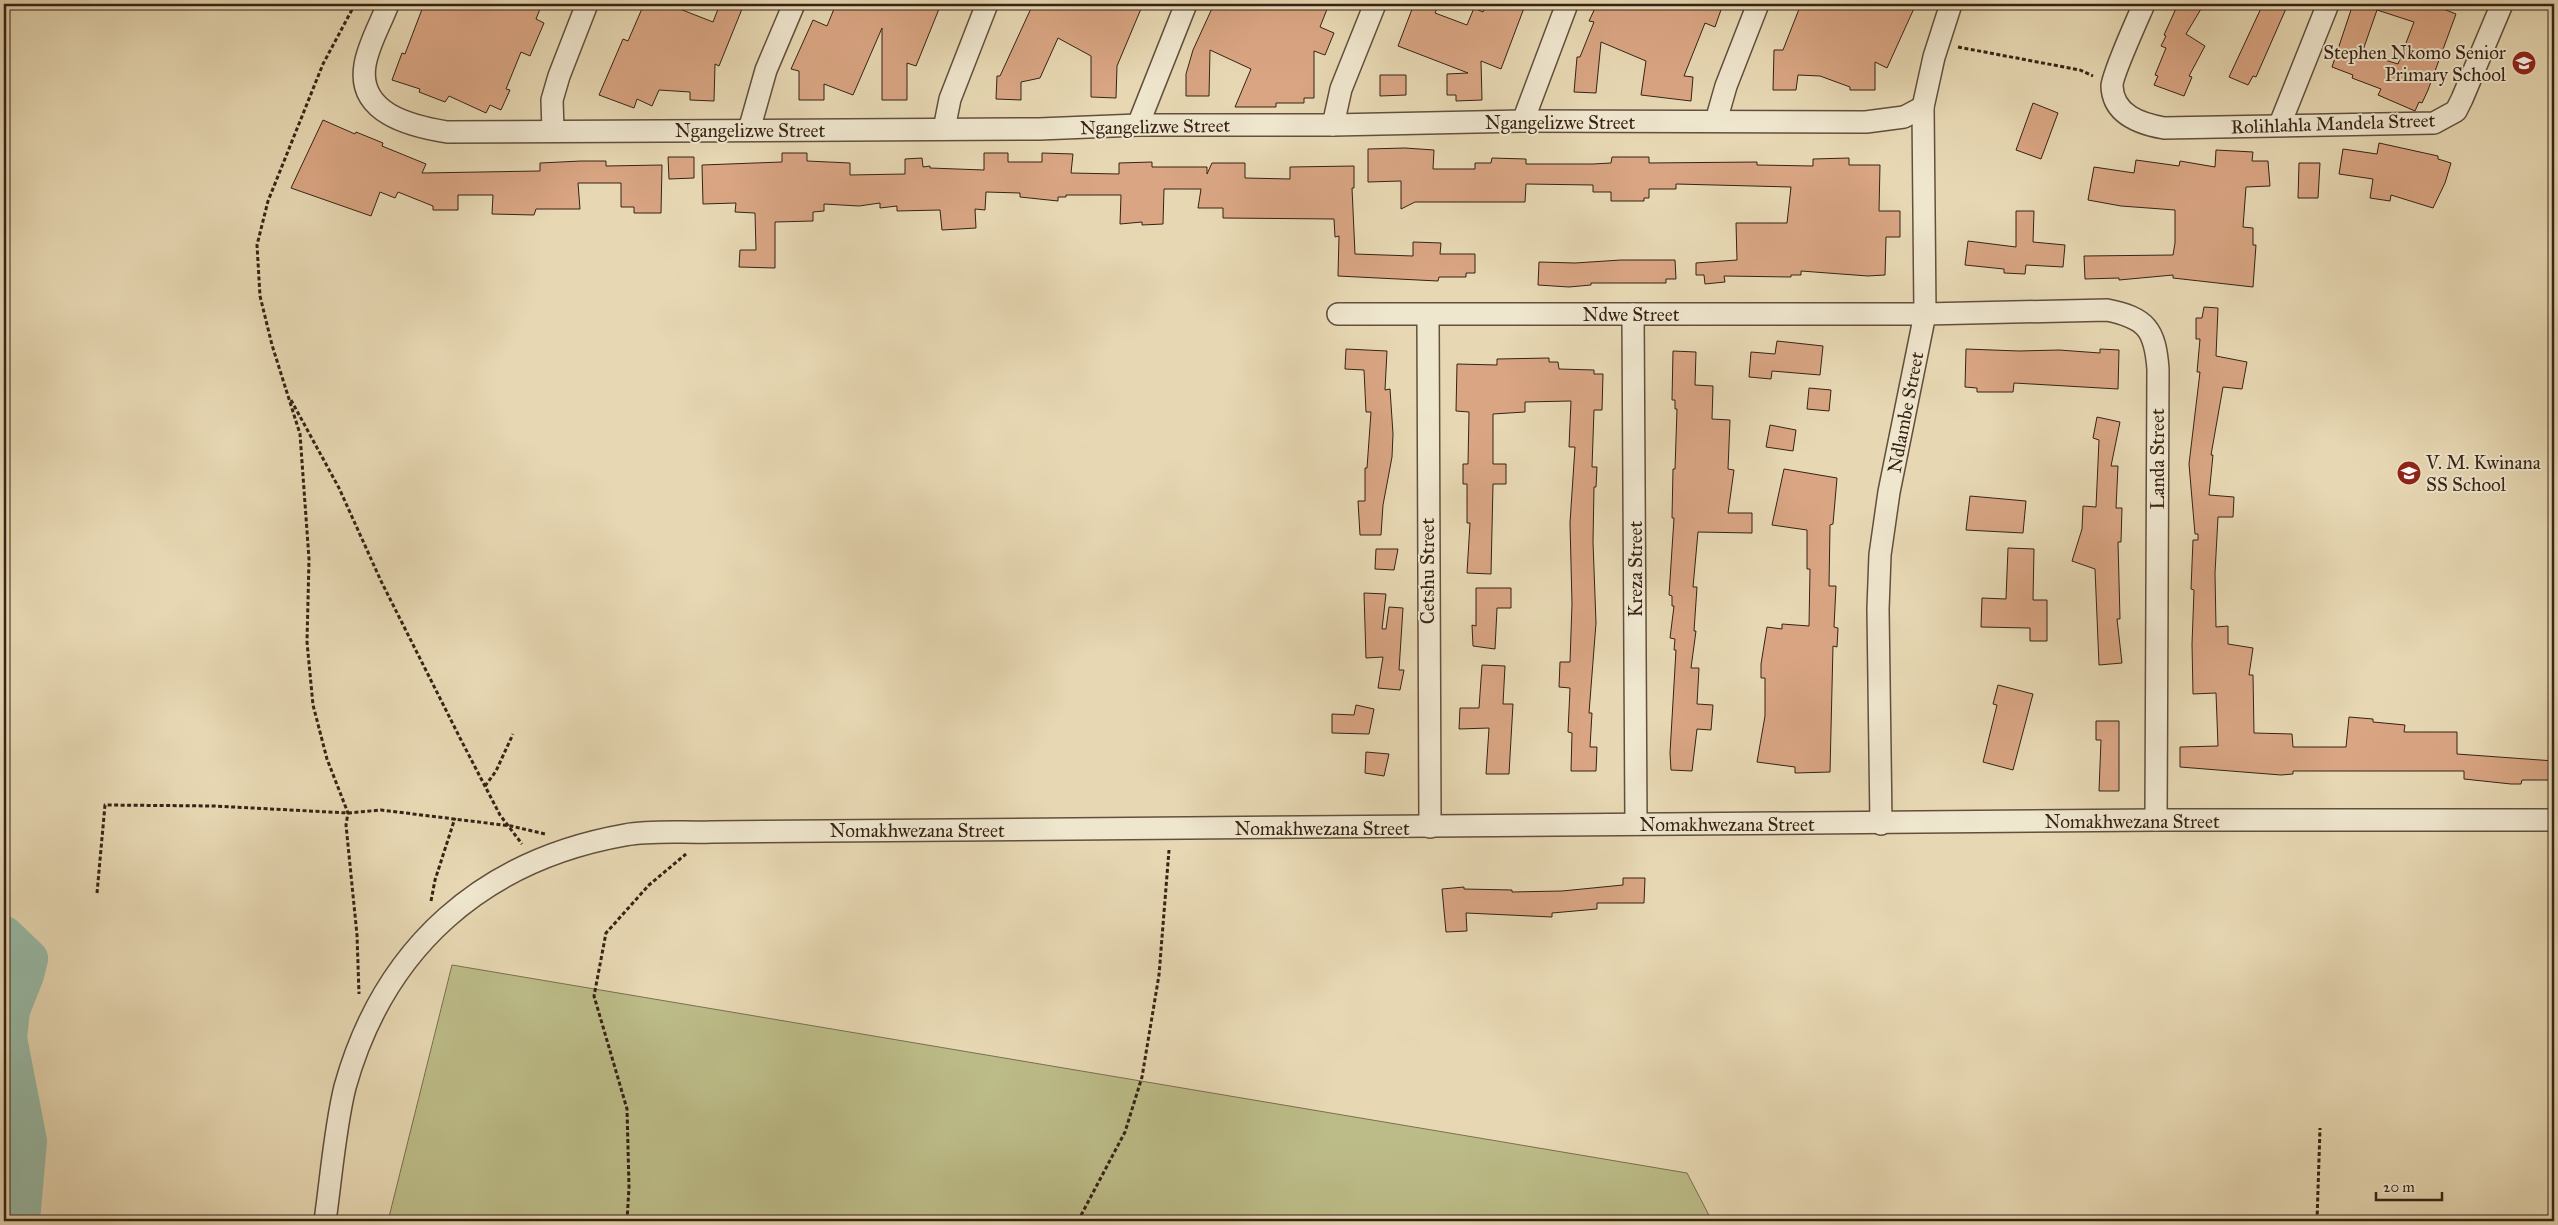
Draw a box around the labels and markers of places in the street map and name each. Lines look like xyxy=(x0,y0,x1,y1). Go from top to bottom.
place label: Stephen Nkomo Senior Primary School xyxy=(2323,41,2507,86)
school or university icon: Stephen Nkomo Senior Primary School xyxy=(2511,50,2537,76)
place label: V. M. Kwinana SS School xyxy=(2425,451,2542,496)
school or university icon: V. M. Kwinana SS School xyxy=(2396,460,2422,486)

